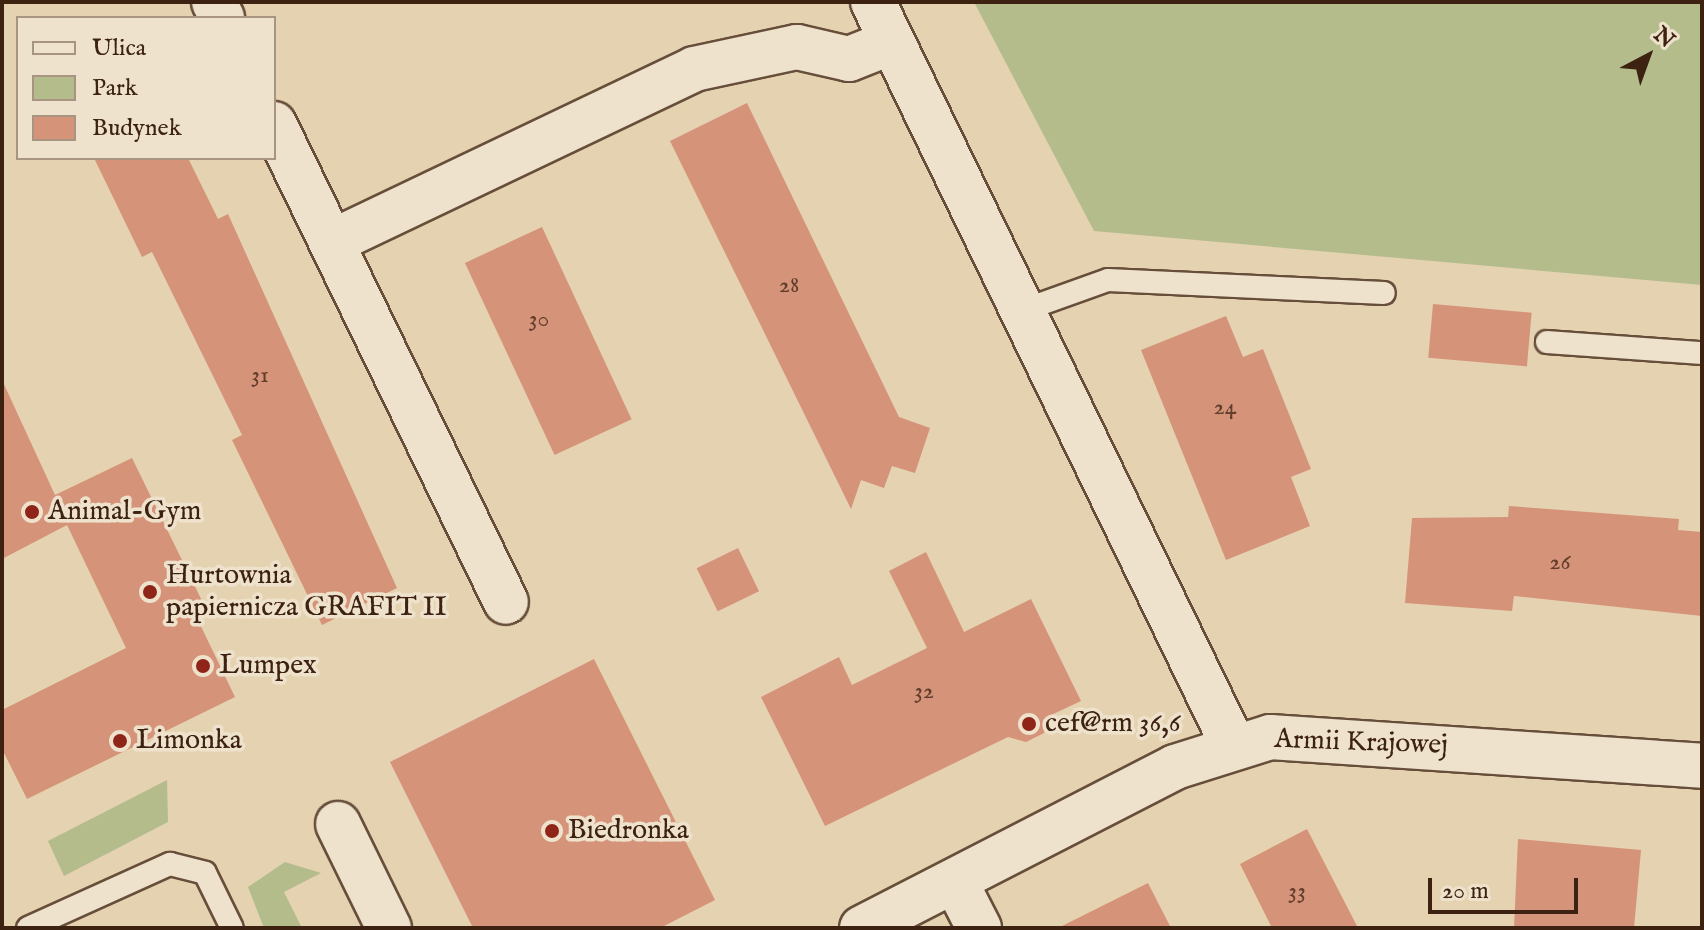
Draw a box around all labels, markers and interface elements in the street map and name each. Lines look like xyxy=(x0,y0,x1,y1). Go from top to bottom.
legend xyxy=(16,16,276,160)
north arrow xyxy=(1608,16,1688,96)
text: N xyxy=(1647,21,1680,55)
text: Ulica xyxy=(92,33,146,64)
text: Park xyxy=(92,73,138,104)
text: Budynek xyxy=(92,113,181,144)
house number: 28 xyxy=(779,272,799,300)
house number: 30 xyxy=(529,306,549,334)
house number: 31 xyxy=(251,362,269,390)
house number: 24 xyxy=(1213,394,1237,422)
place label: Animal-Gym xyxy=(48,495,201,529)
marker: Animal-Gym xyxy=(23,503,41,521)
house number: 26 xyxy=(1549,549,1571,577)
place label: Hurtownia papiernicza GRAFIT II xyxy=(166,559,447,625)
marker: Hurtownia papiernicza GRAFIT II xyxy=(141,583,159,601)
place label: Lumpex xyxy=(219,649,317,683)
marker: Lumpex xyxy=(194,657,212,675)
house number: 32 xyxy=(914,678,934,706)
place label: cef@rm 36,6 xyxy=(1045,707,1181,741)
marker: cef@rm 36,6 xyxy=(1020,715,1038,733)
street label: Armii Krajowej xyxy=(1274,723,1448,763)
place label: Limonka xyxy=(136,724,242,758)
marker: Limonka xyxy=(111,732,129,750)
place label: Biedronka xyxy=(568,814,689,848)
marker: Biedronka xyxy=(543,822,561,840)
scale bar xyxy=(1432,862,1582,912)
text: 20 m xyxy=(1442,876,1489,907)
house number: 33 xyxy=(1288,878,1306,906)

